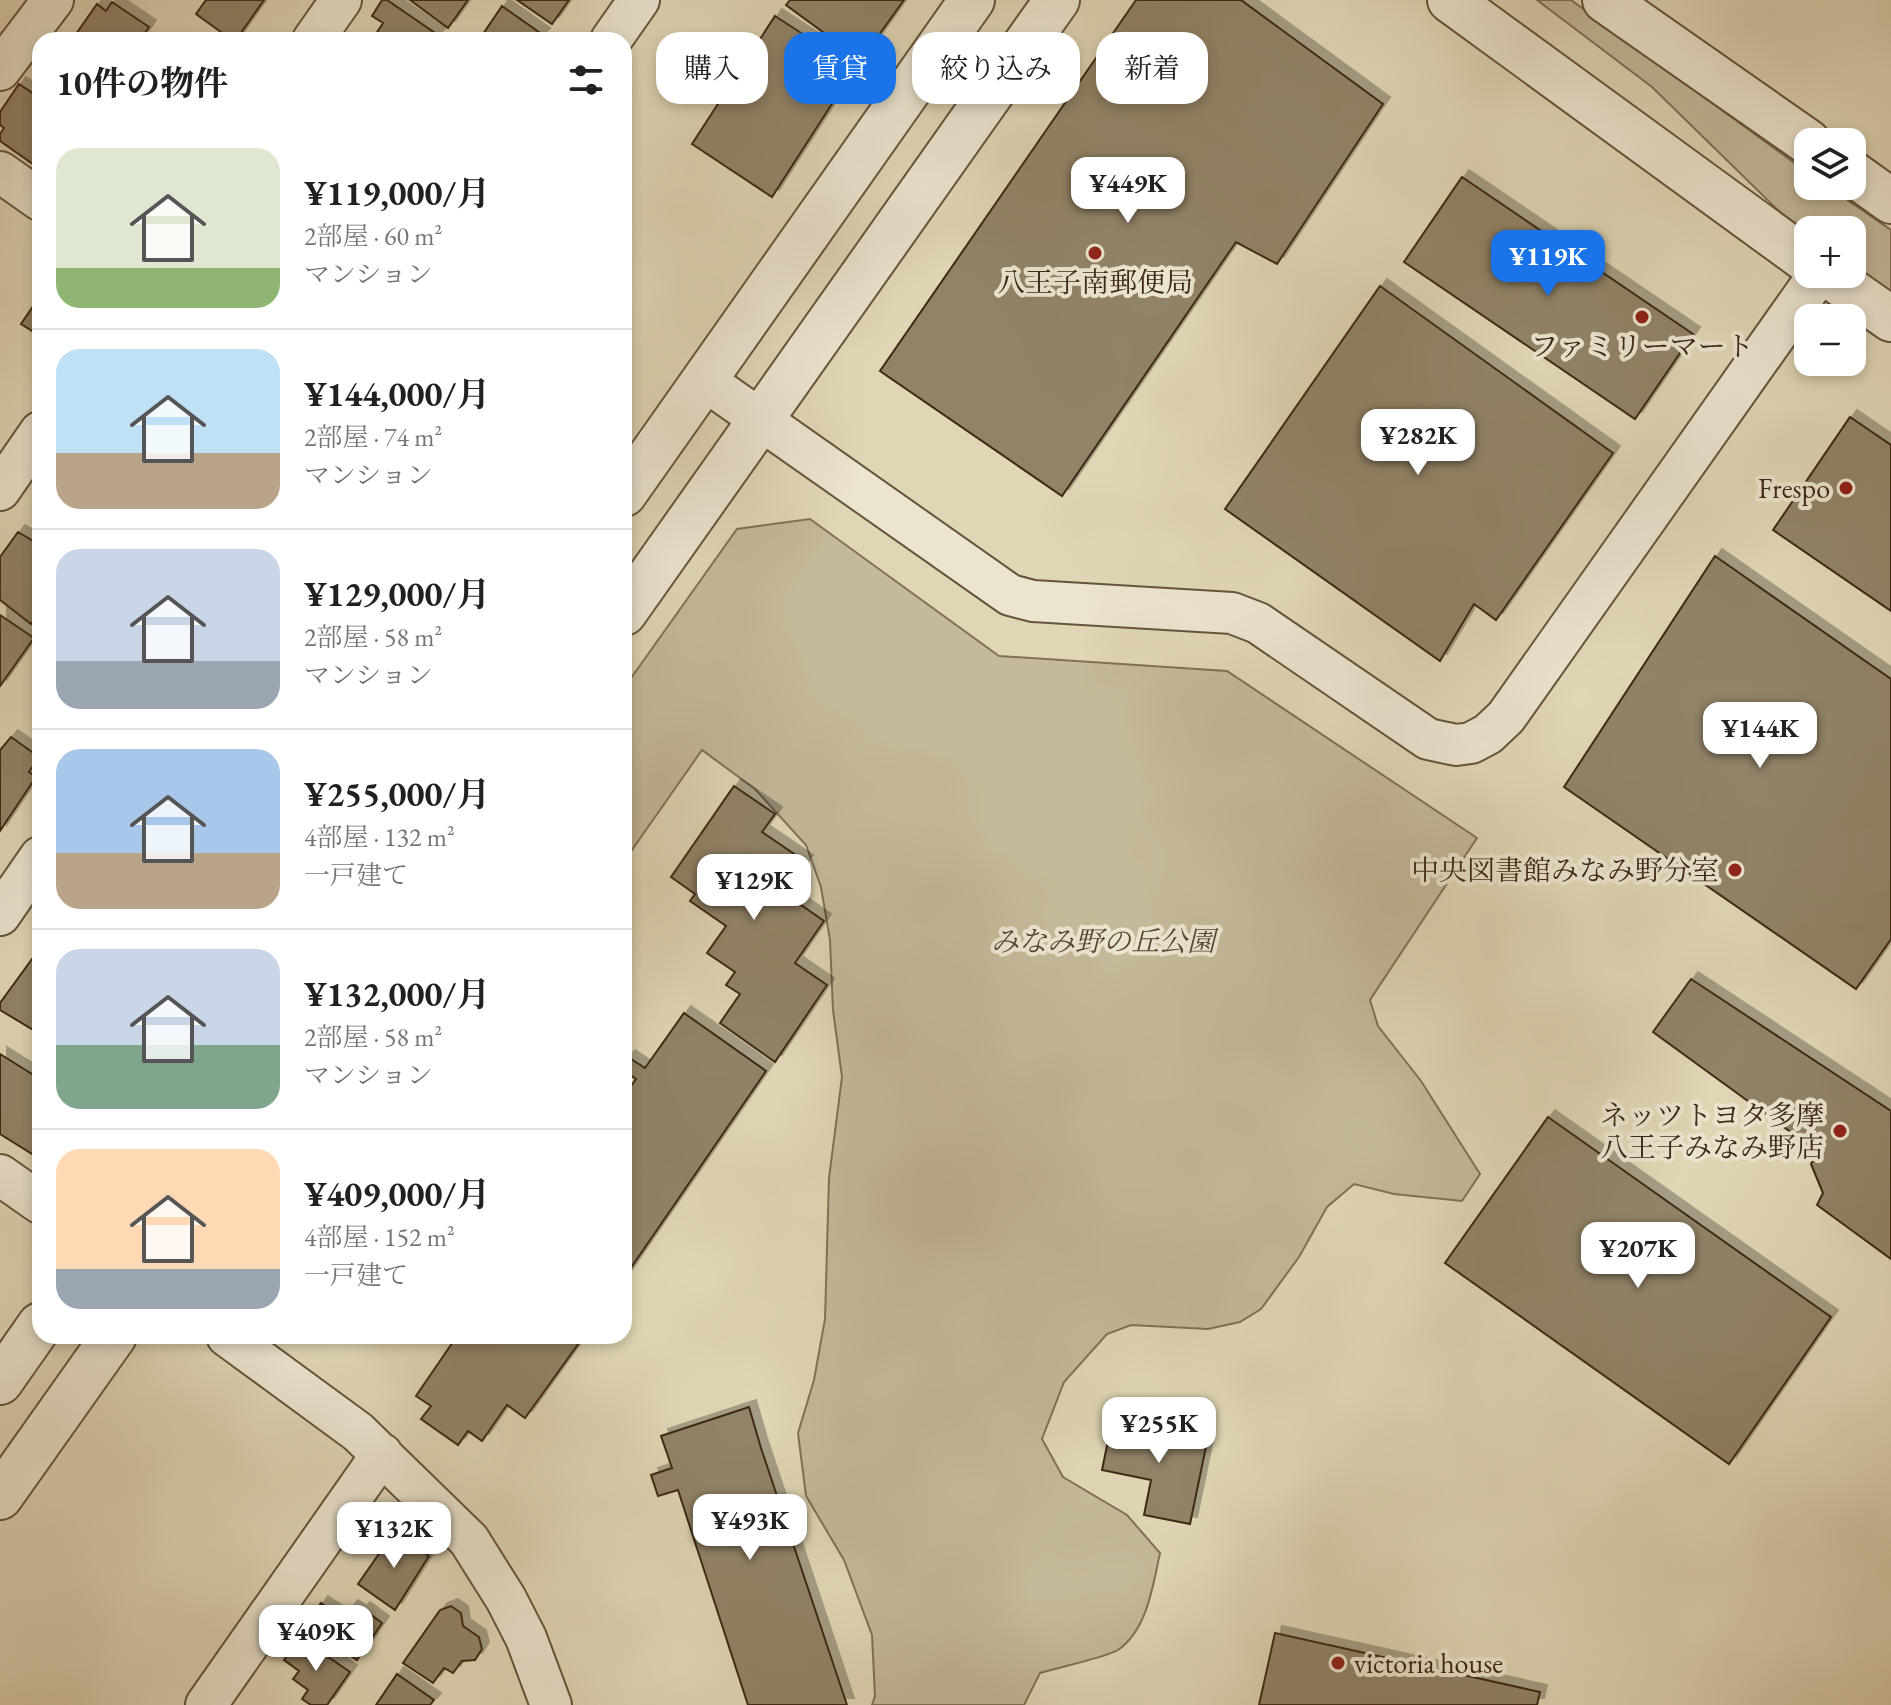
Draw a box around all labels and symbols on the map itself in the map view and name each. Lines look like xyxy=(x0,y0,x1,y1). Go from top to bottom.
pin: ¥449K xyxy=(1072,157,1184,225)
pin: ¥119K xyxy=(1492,230,1604,298)
marker: 八王子南郵便局 xyxy=(1086,244,1104,262)
place label: 八王子南郵便局 xyxy=(997,264,1193,300)
marker: ファミリーマート xyxy=(1633,308,1651,326)
place label: ファミリーマート xyxy=(1530,328,1754,364)
pin: ¥282K xyxy=(1362,409,1474,477)
place label: Frespo xyxy=(1758,470,1830,506)
marker: Frespo xyxy=(1837,479,1855,497)
pin: ¥144K xyxy=(1704,702,1816,770)
place label: 中央図書館みなみ野分室 xyxy=(1411,852,1719,888)
pin: ¥129K xyxy=(698,854,810,922)
marker: 中央図書館みなみ野分室 xyxy=(1726,861,1744,879)
park label: みなみ野の丘公園 xyxy=(991,923,1219,959)
place label: ネッツトヨタ多摩 八王子みなみ野店 xyxy=(1600,1097,1824,1165)
marker: ネッツトヨタ多摩 八王子みなみ野店 xyxy=(1831,1122,1849,1140)
pin: ¥207K xyxy=(1582,1222,1694,1290)
pin: ¥255K xyxy=(1103,1397,1215,1465)
pin: ¥493K xyxy=(694,1494,806,1562)
pin: ¥132K xyxy=(338,1502,450,1570)
pin: ¥409K xyxy=(260,1605,372,1673)
place label: victoria house xyxy=(1354,1645,1503,1681)
marker: victoria house xyxy=(1329,1654,1347,1672)

